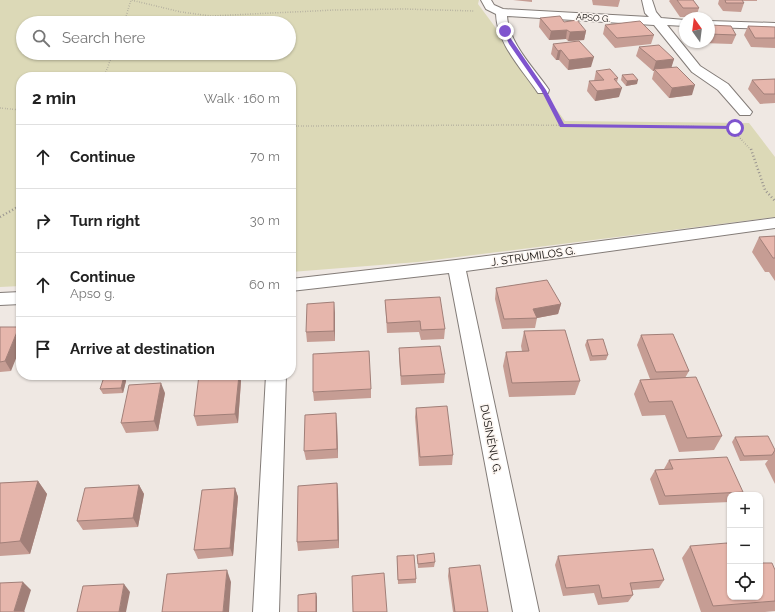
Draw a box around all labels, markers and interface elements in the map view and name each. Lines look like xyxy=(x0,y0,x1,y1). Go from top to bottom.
street label: APSO G. xyxy=(576,12,611,24)
north arrow xyxy=(679,12,715,48)
search box xyxy=(16,16,296,60)
route end xyxy=(496,22,514,40)
icon: search xyxy=(30,27,52,49)
text: Search here xyxy=(62,29,145,47)
text: 2 min xyxy=(32,88,76,108)
text: Walk · 160 m xyxy=(204,91,280,106)
route start xyxy=(726,119,744,137)
icon: ahead xyxy=(32,146,54,168)
text: Continue xyxy=(70,148,135,166)
text: 70 m xyxy=(250,149,280,164)
icon: right xyxy=(32,210,54,232)
text: Turn right xyxy=(70,212,140,230)
text: 30 m xyxy=(250,213,280,228)
street label: J. STRUMILOS G. xyxy=(490,244,576,269)
text: Continue xyxy=(70,268,135,286)
icon: ahead xyxy=(32,274,54,296)
text: 60 m xyxy=(249,277,280,292)
text: Apso g. xyxy=(70,286,115,301)
icon: arrive xyxy=(32,338,54,360)
text: Arrive at destination xyxy=(70,340,215,358)
street label: DUSINĖNŲ G. xyxy=(477,403,504,475)
map controls xyxy=(727,492,763,600)
button: + xyxy=(727,492,763,528)
button: − xyxy=(727,528,763,564)
button: locate xyxy=(727,564,763,600)

